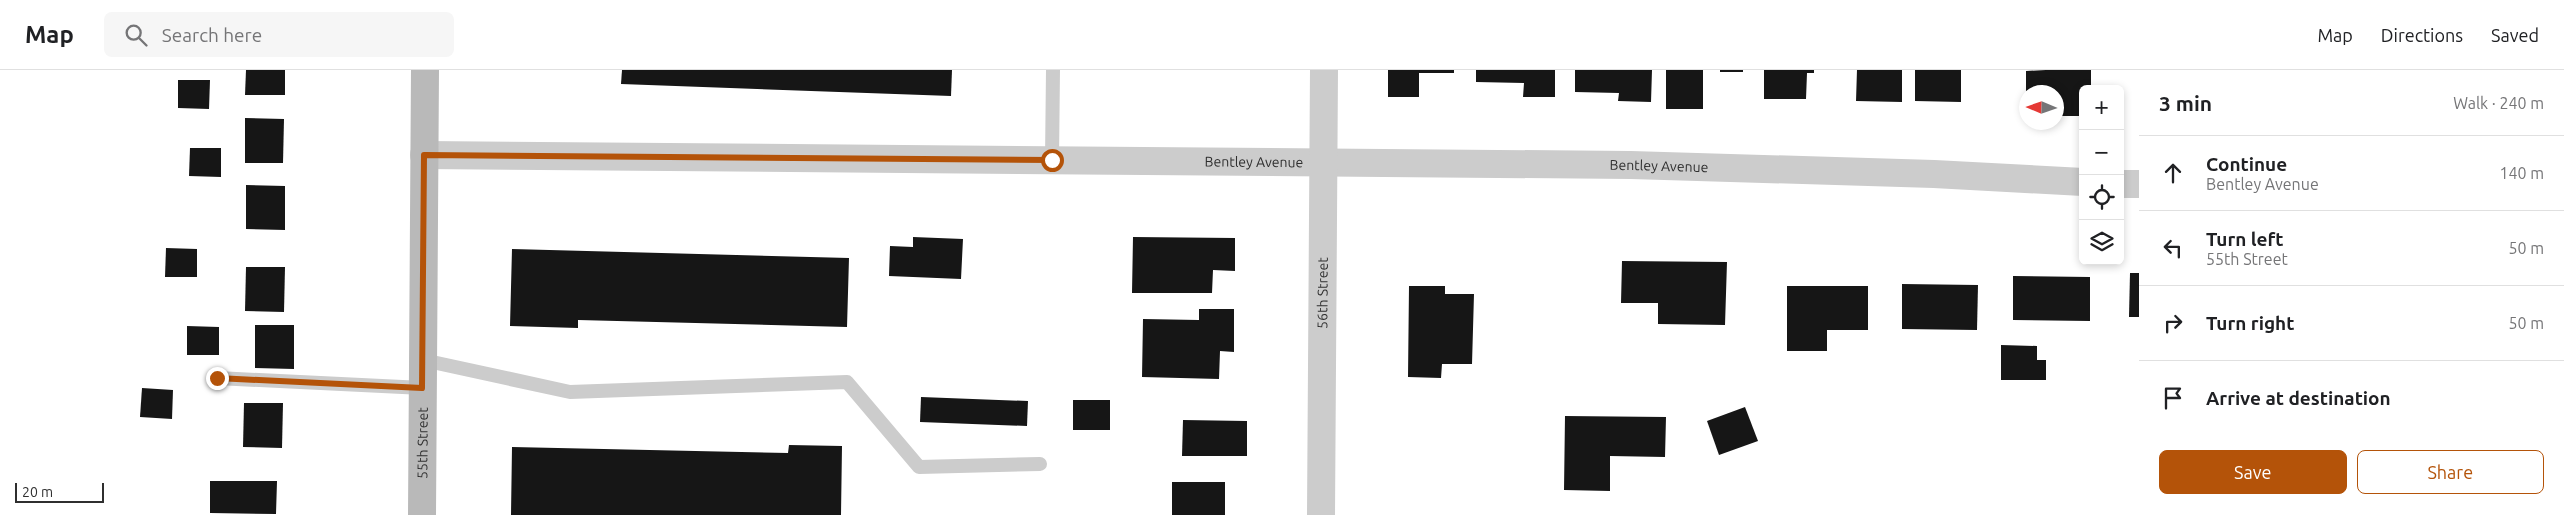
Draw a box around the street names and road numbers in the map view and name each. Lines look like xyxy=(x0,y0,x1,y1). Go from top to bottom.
street label: Bentley Avenue xyxy=(1205,153,1303,170)
street label: Bentley Avenue xyxy=(1610,157,1709,175)
street label: 56th Street xyxy=(1314,257,1331,329)
street label: 55th Street xyxy=(414,407,431,479)

